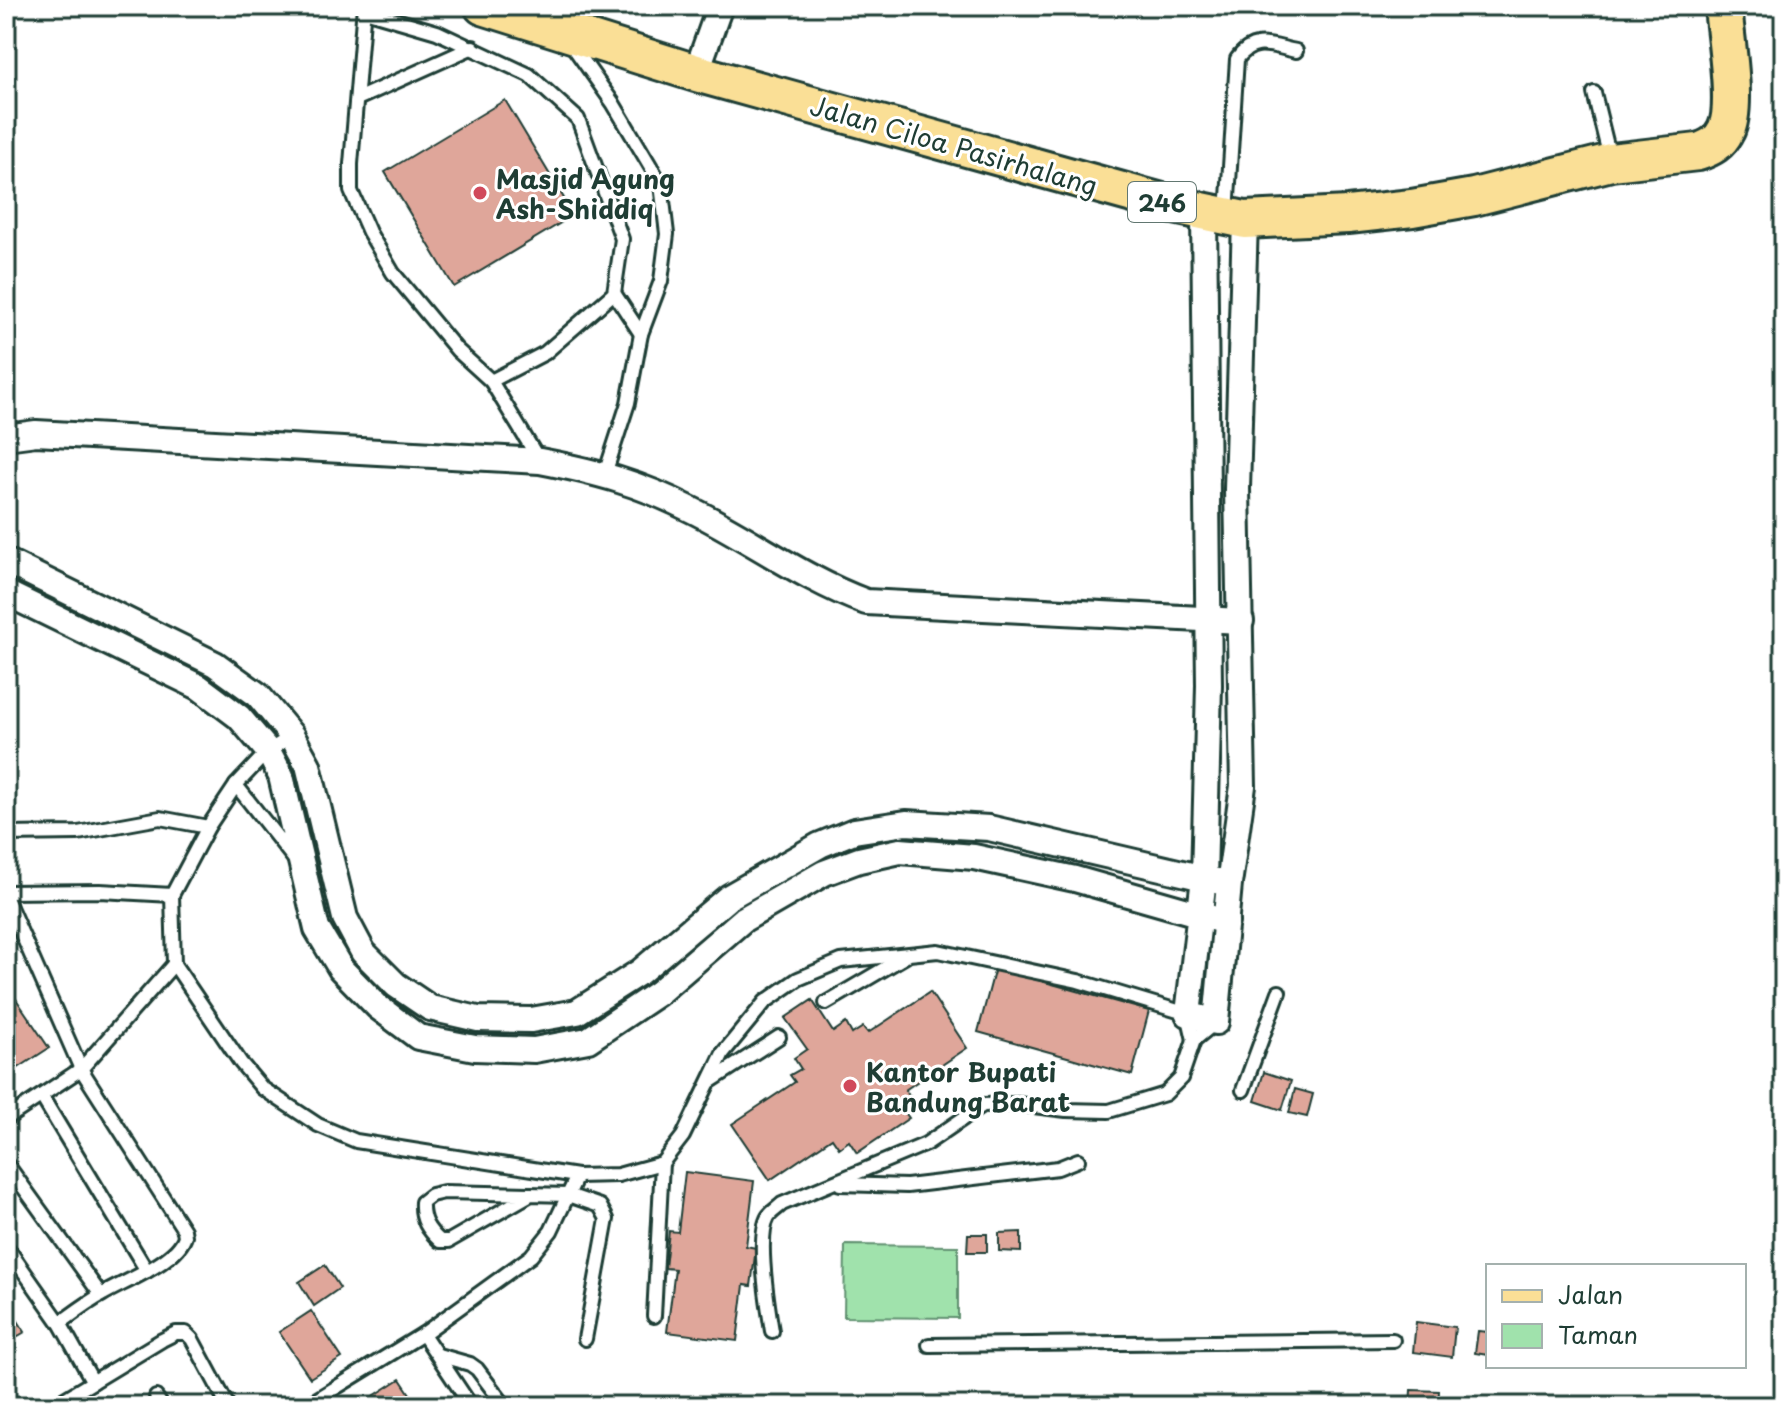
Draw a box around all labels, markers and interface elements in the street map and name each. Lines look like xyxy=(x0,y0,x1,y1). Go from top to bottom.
street label: Jalan Ciloa Pasirhalang xyxy=(806,85,1102,205)
place label: Masjid Agung Ash-Shiddiq xyxy=(496,159,675,228)
road number: 246 xyxy=(1128,182,1196,222)
marker: Masjid Agung Ash-Shiddiq xyxy=(471,184,489,202)
place label: Kantor Bupati Bandung Barat xyxy=(866,1052,1070,1121)
marker: Kantor Bupati Bandung Barat xyxy=(841,1077,859,1095)
legend xyxy=(1486,1264,1746,1368)
text: Jalan xyxy=(1558,1276,1623,1312)
text: Taman xyxy=(1558,1316,1638,1352)

